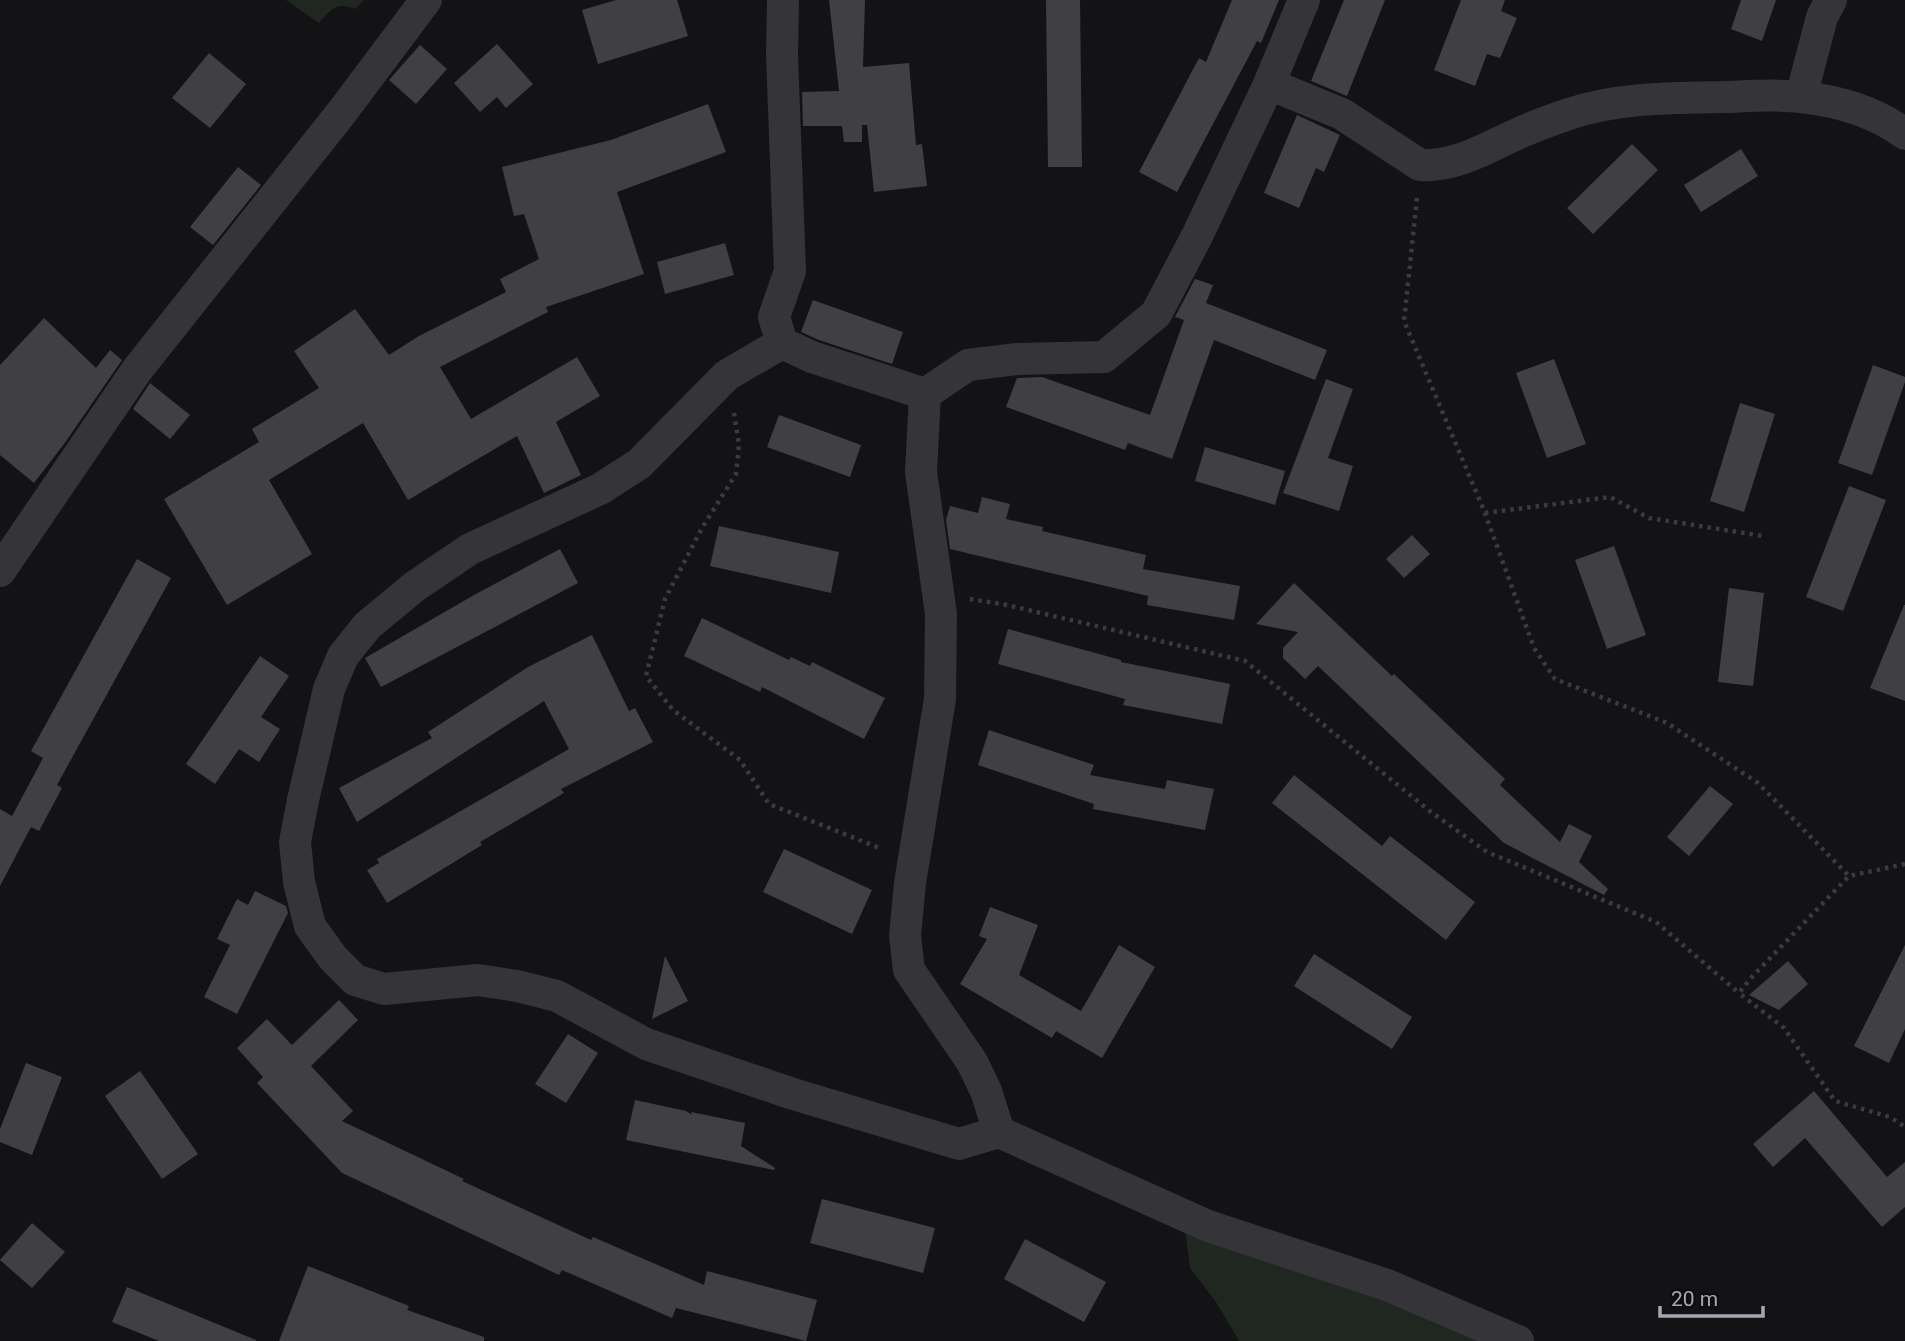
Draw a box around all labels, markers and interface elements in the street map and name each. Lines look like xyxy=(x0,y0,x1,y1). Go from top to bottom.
scale bar xyxy=(1660,1274,1763,1318)
text: 20 m xyxy=(1671,1287,1718,1311)

